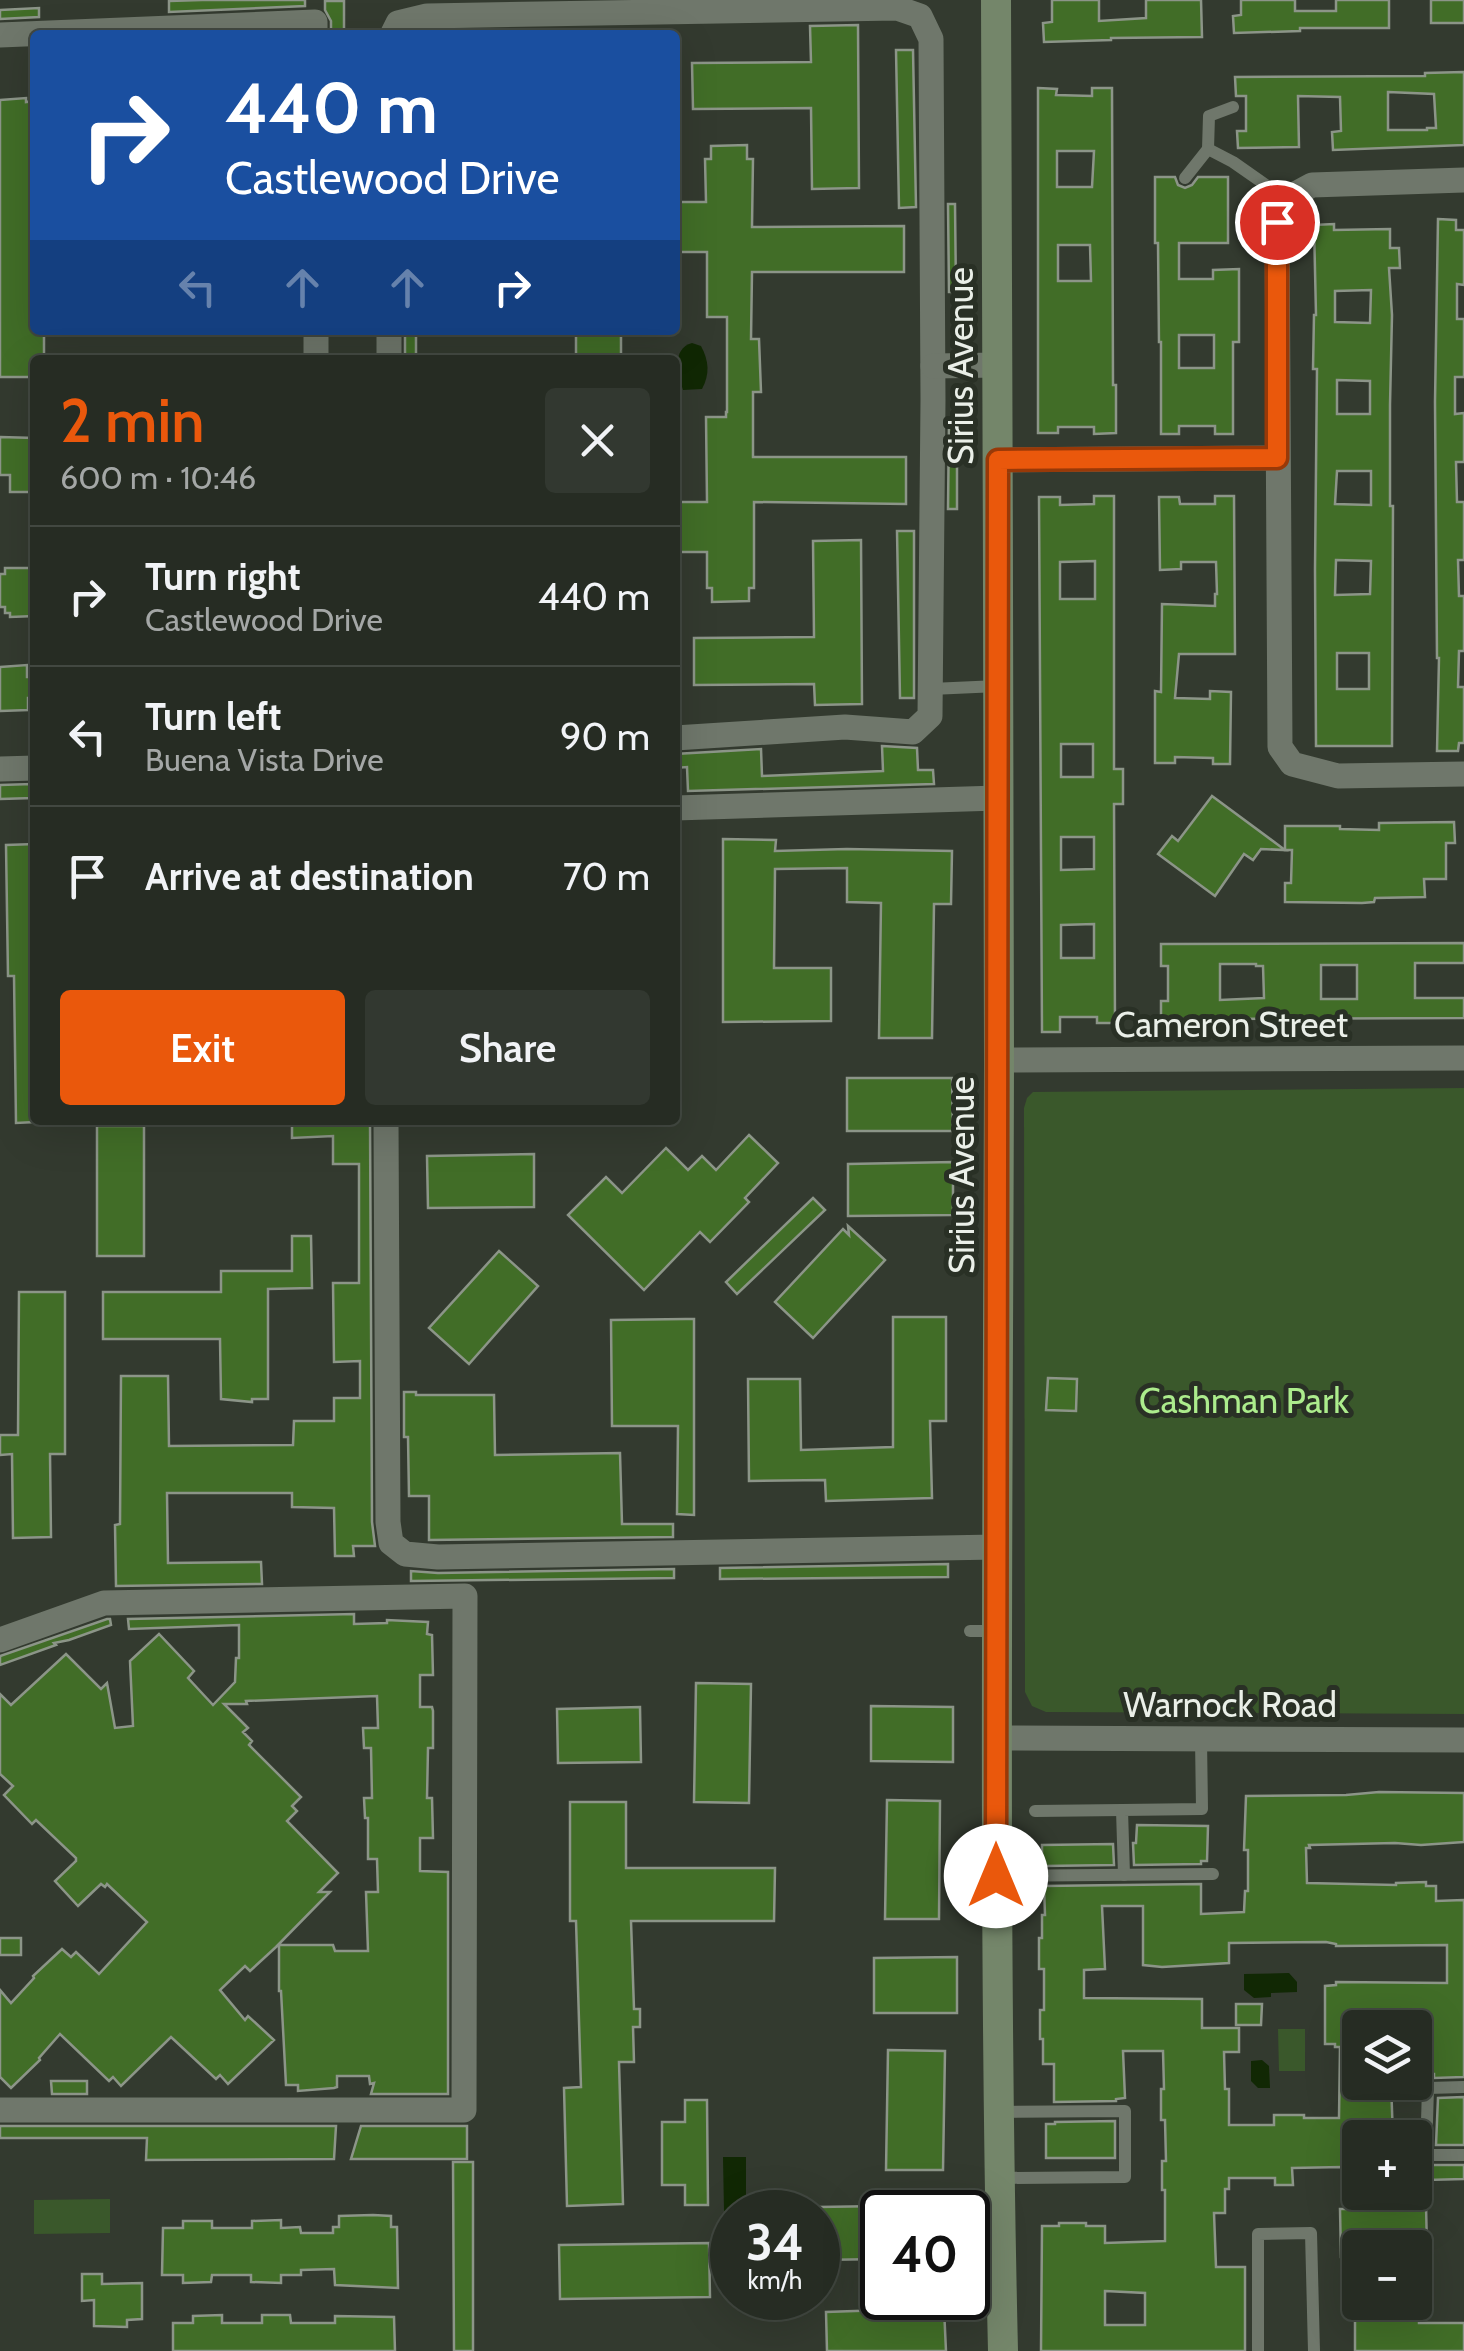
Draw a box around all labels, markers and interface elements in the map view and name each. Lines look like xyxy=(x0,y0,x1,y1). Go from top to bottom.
text: 440 m xyxy=(225,65,438,151)
icon: right xyxy=(60,70,190,200)
text: Castlewood Drive xyxy=(225,151,560,205)
pin xyxy=(1235,180,1320,265)
icon: arrive xyxy=(1250,195,1305,250)
icon: left xyxy=(170,260,225,315)
icon: ahead xyxy=(275,260,330,315)
icon: ahead xyxy=(380,260,435,315)
icon: right xyxy=(485,260,540,315)
street label: Sirius Avenue xyxy=(939,267,982,465)
text: 2 min xyxy=(60,384,205,457)
button: close xyxy=(545,388,650,493)
text: 600 m · 10:46 xyxy=(60,458,256,497)
text: Turn right xyxy=(145,553,301,600)
icon: right xyxy=(60,569,115,624)
text: 440 m xyxy=(538,573,650,620)
text: Castlewood Drive xyxy=(145,600,383,639)
text: Turn left xyxy=(145,693,281,740)
icon: left xyxy=(60,709,115,764)
text: 90 m xyxy=(560,713,650,760)
text: Buena Vista Drive xyxy=(145,740,384,779)
icon: arrive xyxy=(60,849,115,904)
text: Arrive at destination xyxy=(145,853,474,900)
text: 70 m xyxy=(563,853,650,900)
button: Exit xyxy=(60,990,345,1105)
button: Share xyxy=(365,990,650,1105)
street label: Cameron Street xyxy=(1114,1003,1348,1046)
street label: Sirius Avenue xyxy=(940,1076,983,1274)
park label: Cashman Park xyxy=(1139,1379,1349,1422)
street label: Warnock Road xyxy=(1123,1683,1337,1726)
position arrow xyxy=(944,1824,1048,1928)
map controls xyxy=(1342,2010,1432,2320)
button: layers xyxy=(1342,2010,1432,2100)
button: + xyxy=(1342,2120,1432,2210)
speed limit sign: 40 xyxy=(860,2190,990,2320)
text: 34 xyxy=(746,2212,804,2273)
button: − xyxy=(1342,2230,1432,2320)
text: km/h xyxy=(748,2265,802,2295)

